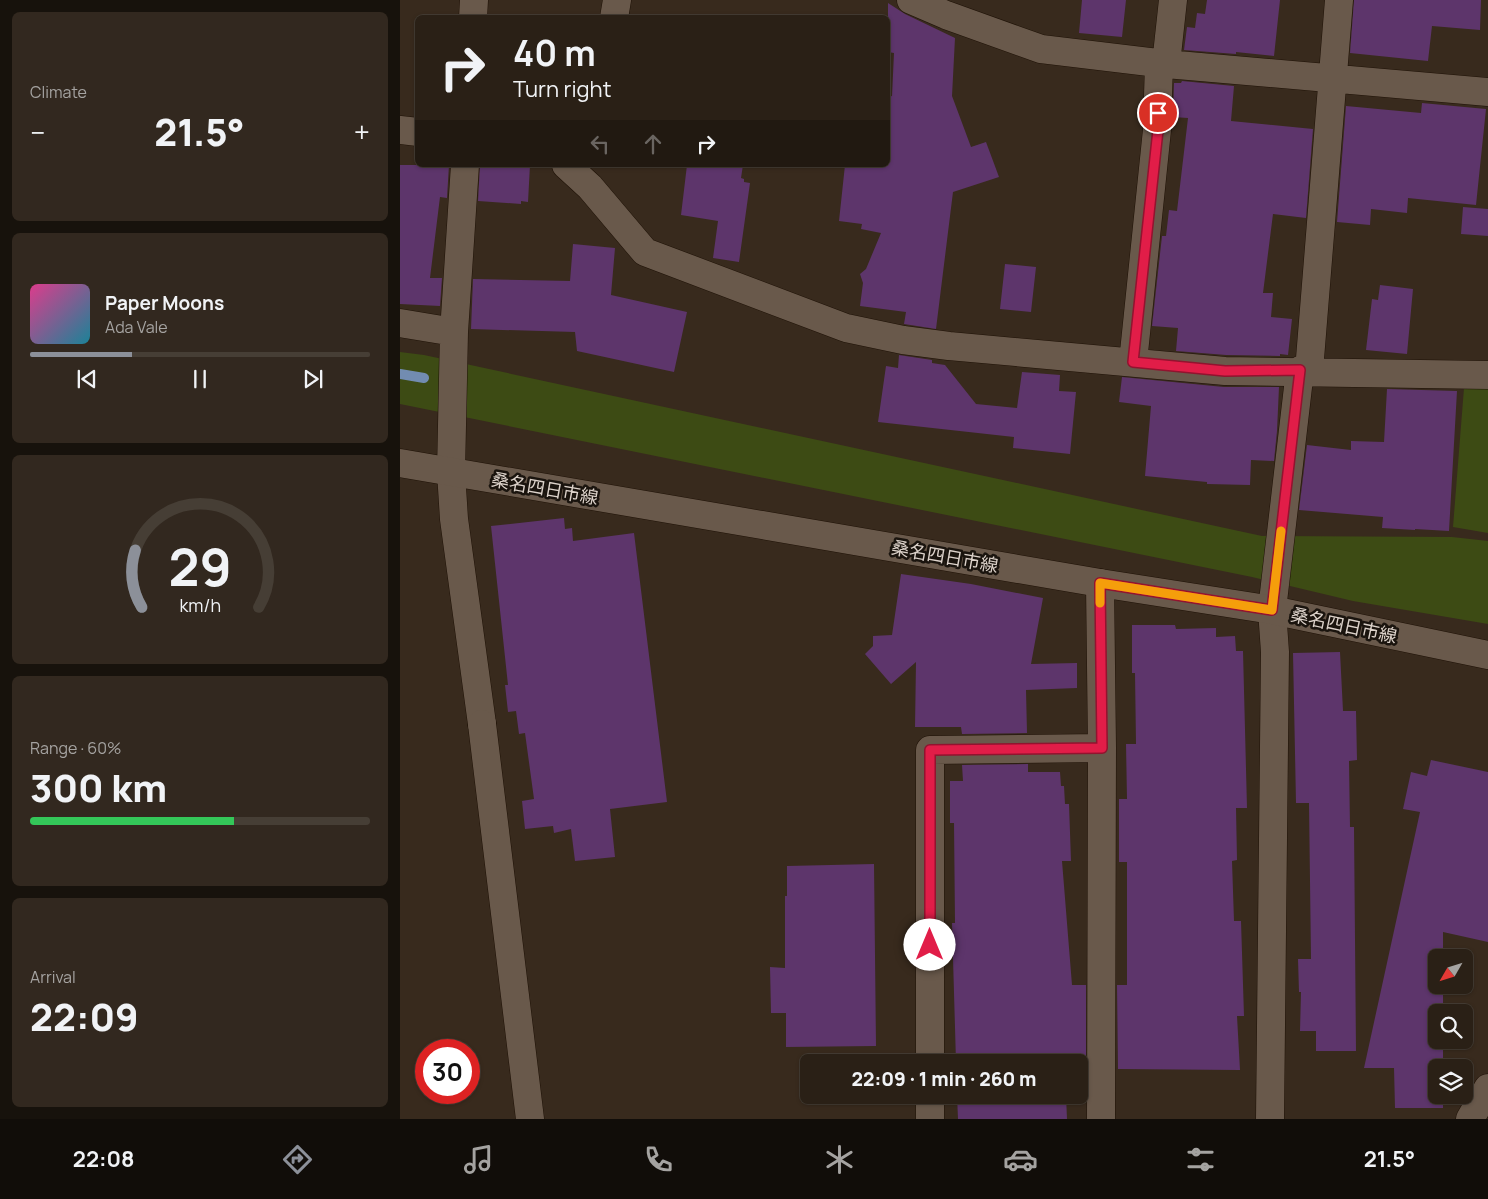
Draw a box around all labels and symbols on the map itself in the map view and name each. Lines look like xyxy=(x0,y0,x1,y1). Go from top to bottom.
pin xyxy=(1137,92,1179,134)
street label: 桑名四日市線 xyxy=(490,467,600,509)
street label: 桑名四日市線 xyxy=(890,535,1000,577)
street label: 桑名四日市線 xyxy=(1289,602,1399,648)
position arrow xyxy=(903,918,955,970)
north arrow xyxy=(1428,949,1472,994)
speed limit sign: 30 xyxy=(415,1039,480,1104)

